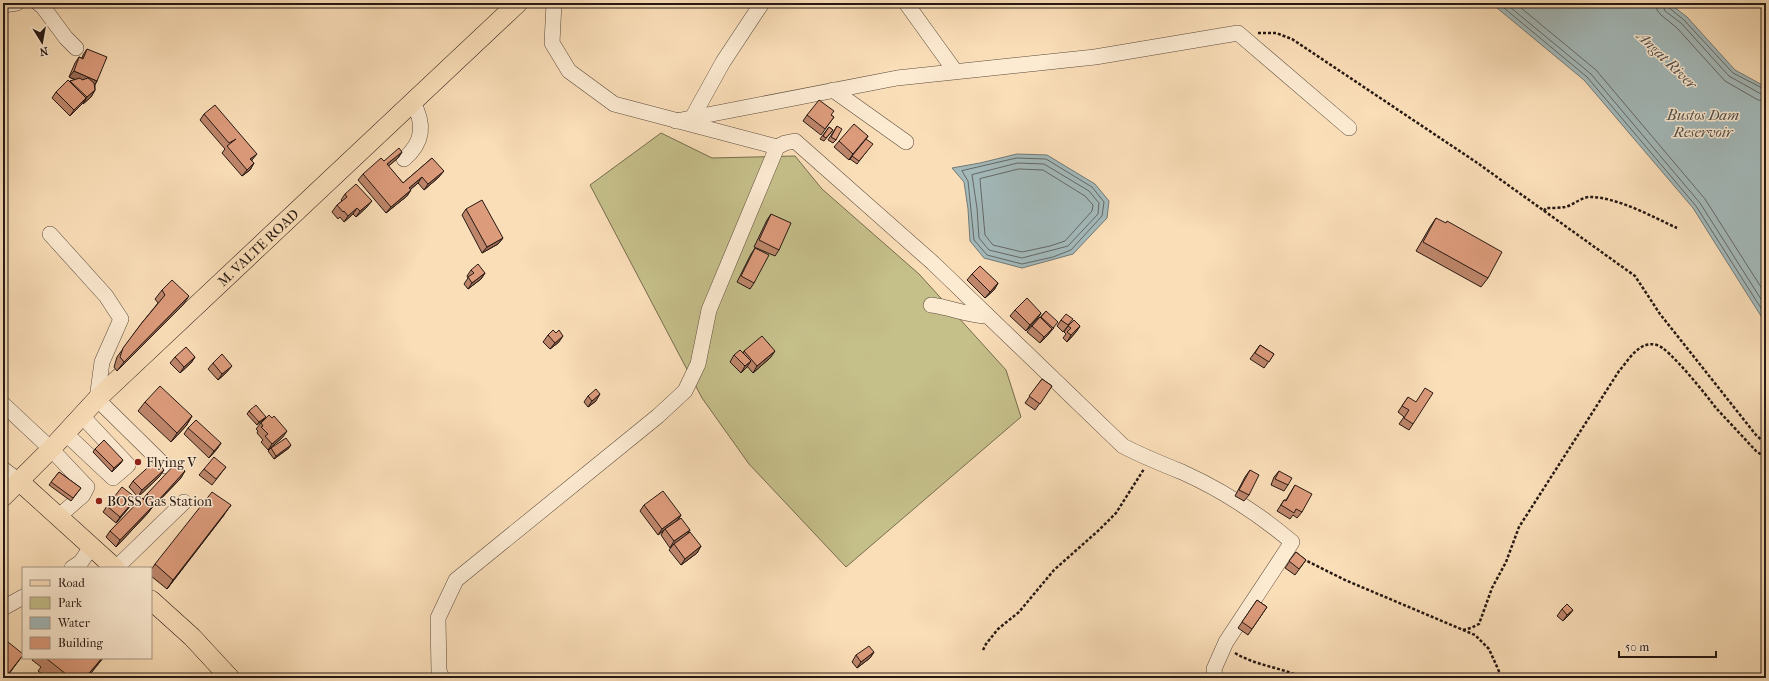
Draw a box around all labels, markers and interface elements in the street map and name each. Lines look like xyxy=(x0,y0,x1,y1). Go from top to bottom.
north arrow xyxy=(22,22,62,62)
water label: Angat River xyxy=(1632,26,1702,94)
text: N xyxy=(38,44,49,59)
water label: Bustos Dam Reservoir xyxy=(1666,106,1739,141)
street label: M. VALTE ROAD xyxy=(214,205,302,290)
place label: Flying V xyxy=(146,454,197,471)
marker: Flying V xyxy=(133,457,143,467)
place label: BOSS Gas Station xyxy=(107,493,212,510)
marker: BOSS Gas Station xyxy=(94,496,104,506)
legend xyxy=(22,567,152,659)
text: Road xyxy=(58,576,85,590)
text: Park xyxy=(58,596,83,610)
text: Water xyxy=(57,616,91,630)
scale bar xyxy=(1619,633,1716,659)
text: Building xyxy=(58,636,103,650)
text: 50 m xyxy=(1625,640,1649,654)

